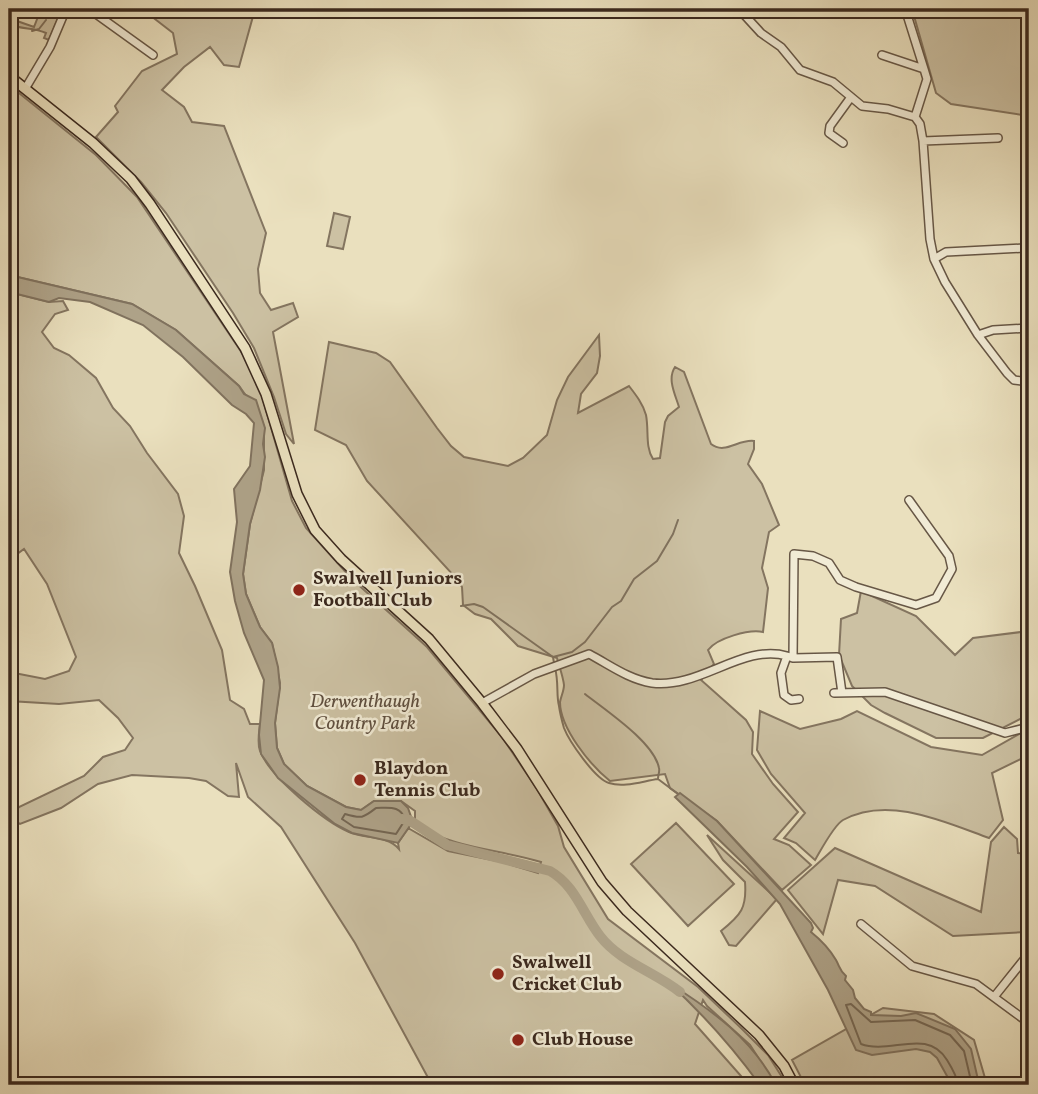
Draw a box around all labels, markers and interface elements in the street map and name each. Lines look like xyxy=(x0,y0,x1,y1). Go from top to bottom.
place label: Swalwell Juniors Football Club xyxy=(313,566,462,614)
marker: Swalwell Juniors Football Club xyxy=(291,582,307,598)
park label: Derwenthaugh Country Park xyxy=(310,689,420,737)
place label: Blaydon Tennis Club xyxy=(374,756,481,804)
marker: Blaydon Tennis Club xyxy=(352,772,368,788)
place label: Swalwell Cricket Club xyxy=(512,950,622,998)
marker: Swalwell Cricket Club xyxy=(490,966,506,982)
place label: Club House xyxy=(532,1027,634,1053)
marker: Club House xyxy=(510,1032,526,1048)

